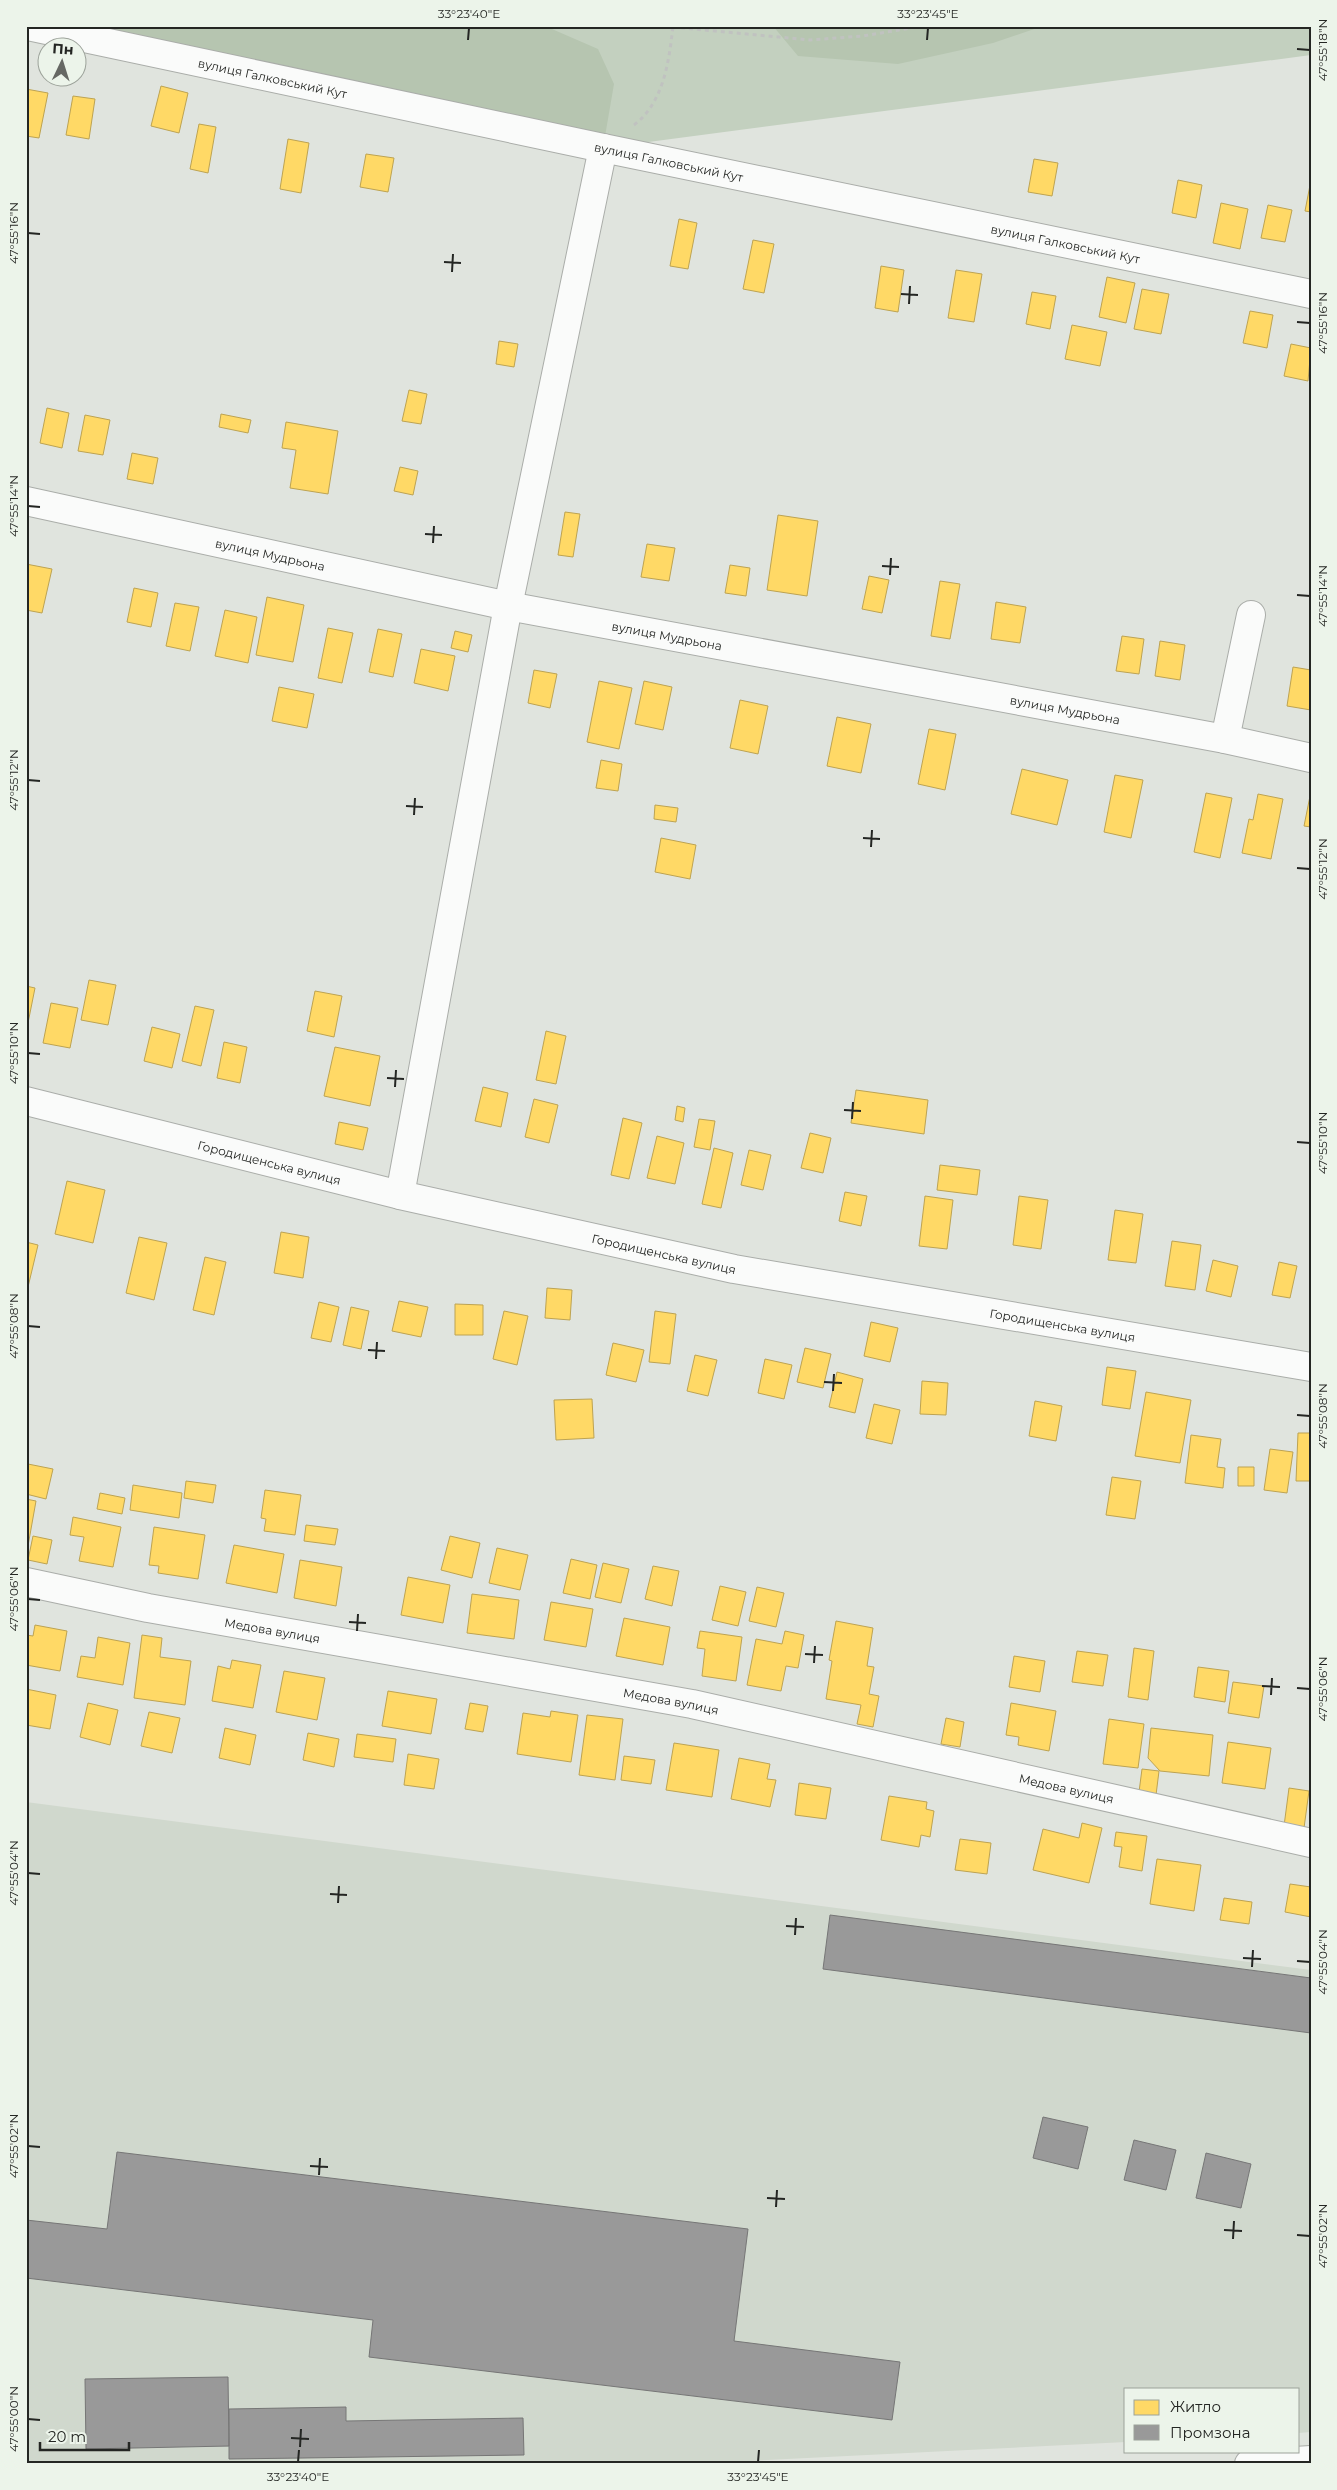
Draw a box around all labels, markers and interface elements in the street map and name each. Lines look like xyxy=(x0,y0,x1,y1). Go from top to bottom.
text: 33°23'40"E xyxy=(438,6,500,21)
text: 33°23'45"E xyxy=(897,6,959,21)
text: 47°55'18"N xyxy=(1315,19,1330,81)
north arrow xyxy=(38,38,88,88)
text: Пн xyxy=(52,39,74,59)
street label: вулиця Галковський Кут xyxy=(197,55,349,101)
street label: вулиця Галковський Кут xyxy=(593,139,745,184)
text: 47°55'16"N xyxy=(6,202,21,264)
street label: вулиця Галковський Кут xyxy=(990,221,1142,266)
text: 47°55'16"N xyxy=(1315,292,1330,354)
text: 47°55'14"N xyxy=(6,475,21,537)
street label: вулиця Мудрьона xyxy=(214,535,326,573)
text: 47°55'14"N xyxy=(1315,565,1330,627)
street label: вулиця Мудрьона xyxy=(611,618,723,653)
street label: вулиця Мудрьона xyxy=(1009,692,1122,727)
text: 47°55'12"N xyxy=(6,749,21,811)
text: 47°55'12"N xyxy=(1315,838,1330,900)
text: 47°55'10"N xyxy=(6,1022,21,1084)
text: 47°55'10"N xyxy=(1315,1112,1330,1174)
street label: Городищенська вулиця xyxy=(196,1137,343,1187)
street label: Городищенська вулиця xyxy=(590,1230,737,1277)
text: 47°55'08"N xyxy=(6,1293,21,1359)
street label: Городищенська вулиця xyxy=(989,1305,1136,1345)
text: 47°55'08"N xyxy=(1315,1383,1330,1449)
text: 47°55'06"N xyxy=(6,1566,21,1632)
street label: Медова вулиця xyxy=(223,1614,321,1646)
text: 47°55'06"N xyxy=(1315,1656,1330,1722)
street label: Медова вулиця xyxy=(622,1685,720,1717)
street label: Медова вулиця xyxy=(1018,1770,1115,1806)
text: 47°55'04"N xyxy=(6,1840,21,1906)
text: 47°55'04"N xyxy=(1315,1929,1330,1995)
text: 47°55'02"N xyxy=(6,2114,21,2178)
text: 47°55'02"N xyxy=(1315,2204,1330,2268)
text: 47°55'00"N xyxy=(6,2386,21,2452)
legend xyxy=(1124,2388,1300,2452)
text: Житло xyxy=(1170,2397,1221,2416)
scale bar xyxy=(40,2420,129,2452)
text: Промзона xyxy=(1170,2423,1250,2442)
text: 20 m xyxy=(48,2427,86,2446)
text: 33°23'40"E xyxy=(267,2469,329,2484)
text: 33°23'45"E xyxy=(727,2469,789,2484)

